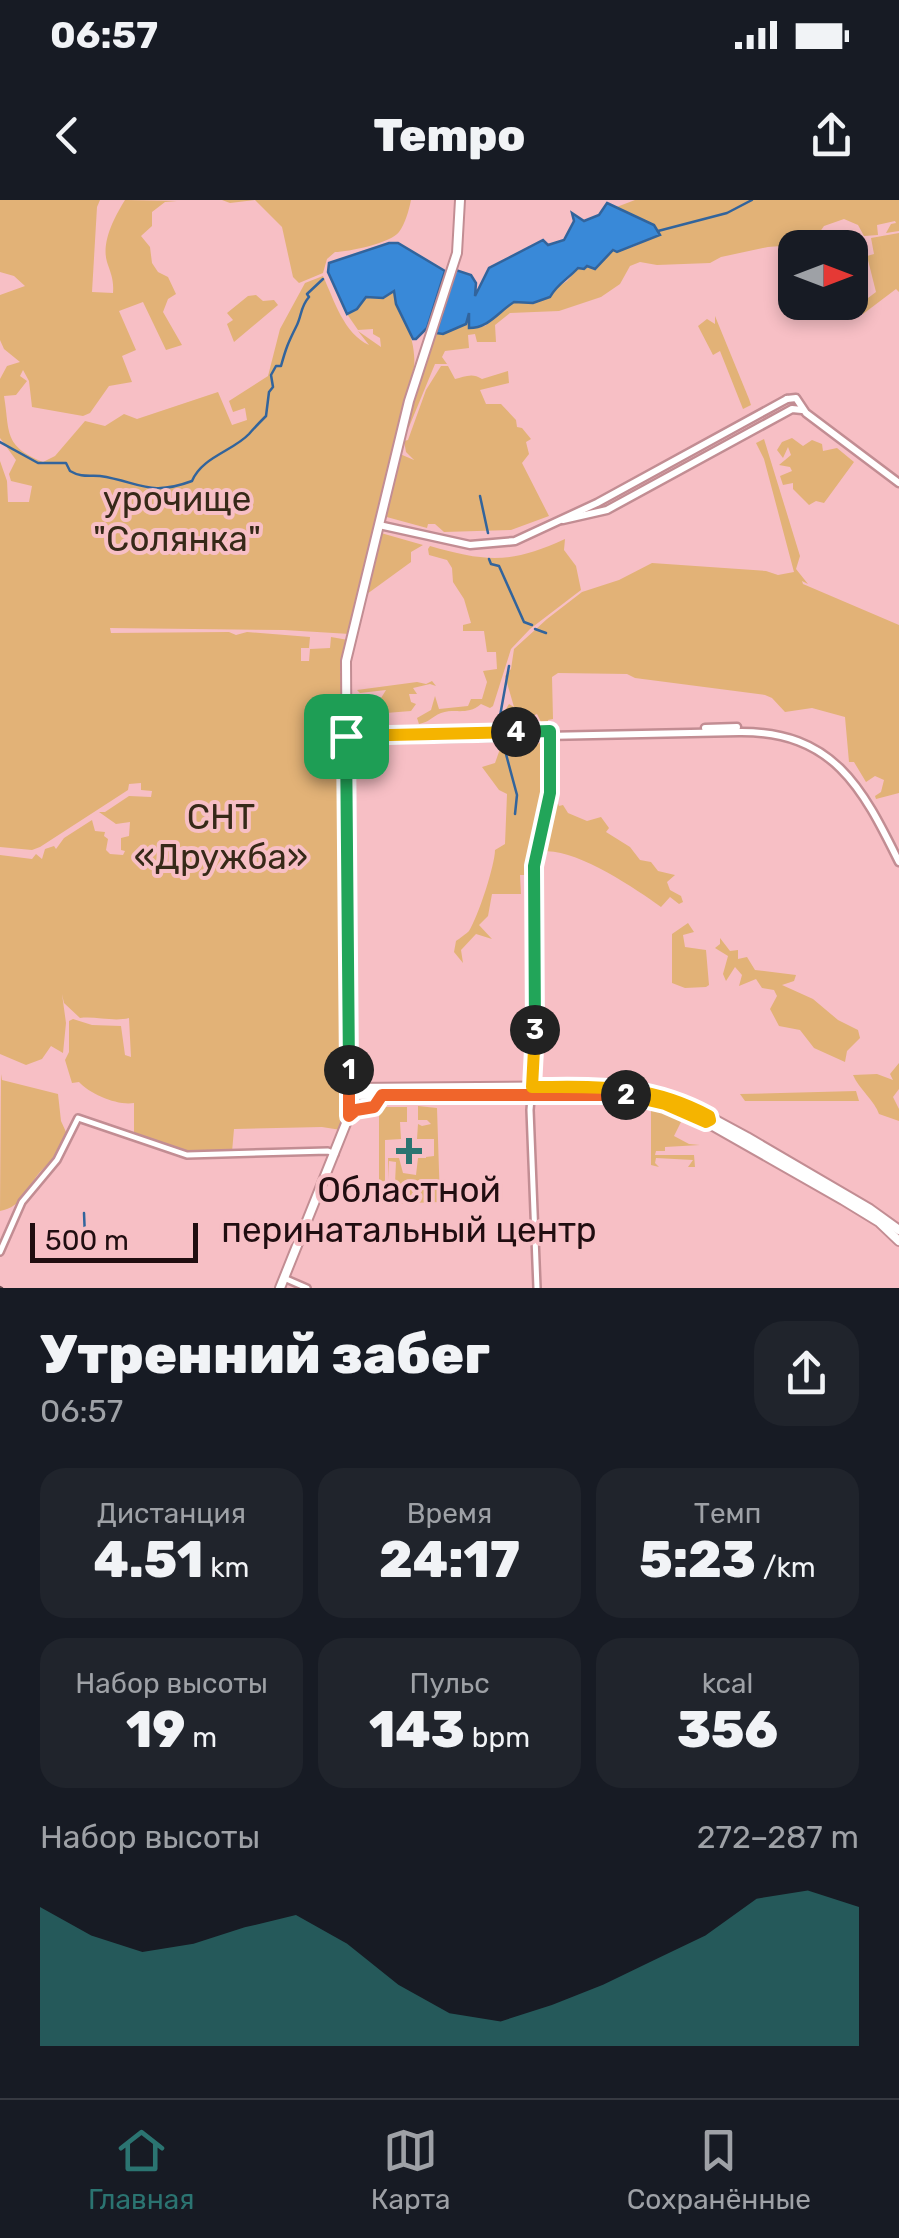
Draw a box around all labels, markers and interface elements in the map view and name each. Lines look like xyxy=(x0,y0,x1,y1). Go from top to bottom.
text: 06:57 xyxy=(50,12,158,58)
icon: back xyxy=(40,108,95,163)
icon: share xyxy=(804,108,859,163)
text: Tempo xyxy=(374,109,525,162)
north arrow xyxy=(778,230,868,320)
map controls xyxy=(778,230,868,320)
park label: урочище "Солянка" xyxy=(93,478,261,560)
pin xyxy=(304,694,389,779)
pin: 4 xyxy=(491,707,541,757)
icon: arrive xyxy=(319,709,374,764)
text: 4 xyxy=(506,715,526,748)
park label: СНТ «Дружба» xyxy=(134,796,308,878)
pin: 3 xyxy=(510,1005,560,1055)
text: 3 xyxy=(526,1013,544,1046)
pin: 1 xyxy=(324,1045,374,1095)
text: 1 xyxy=(342,1053,356,1086)
pin: 2 xyxy=(601,1070,651,1120)
text: 2 xyxy=(617,1078,635,1111)
marker: Областной перинатальный центр xyxy=(396,1138,422,1164)
place label: Областной перинатальный центр xyxy=(221,1169,597,1251)
scale bar xyxy=(30,1218,198,1262)
text: 500 m xyxy=(45,1224,129,1257)
button: share xyxy=(754,1321,859,1426)
text: Утренний забег xyxy=(40,1322,490,1387)
text: 06:57 xyxy=(40,1392,123,1430)
text: Дистанция xyxy=(97,1497,246,1530)
text: Время xyxy=(407,1497,492,1530)
text: Темп xyxy=(694,1497,761,1530)
text: 4.51 xyxy=(94,1530,203,1590)
text: 24:17 xyxy=(379,1530,520,1590)
text: 5:23 xyxy=(639,1530,756,1590)
text: km xyxy=(203,1551,249,1584)
text: /km xyxy=(756,1551,816,1584)
text: Набор высоты xyxy=(75,1667,268,1700)
text: Пульс xyxy=(409,1667,490,1700)
text: kcal xyxy=(702,1667,753,1700)
text: 19 xyxy=(126,1700,185,1760)
text: 143 xyxy=(369,1700,465,1760)
text: 356 xyxy=(677,1700,778,1760)
text: m xyxy=(185,1721,217,1754)
text: bpm xyxy=(465,1721,530,1754)
text: Набор высоты xyxy=(40,1818,260,1856)
text: 272–287 m xyxy=(697,1818,859,1856)
tab: Главная xyxy=(88,2123,195,2216)
tab: Карта xyxy=(371,2123,451,2216)
tab: Сохранённые xyxy=(627,2123,811,2216)

